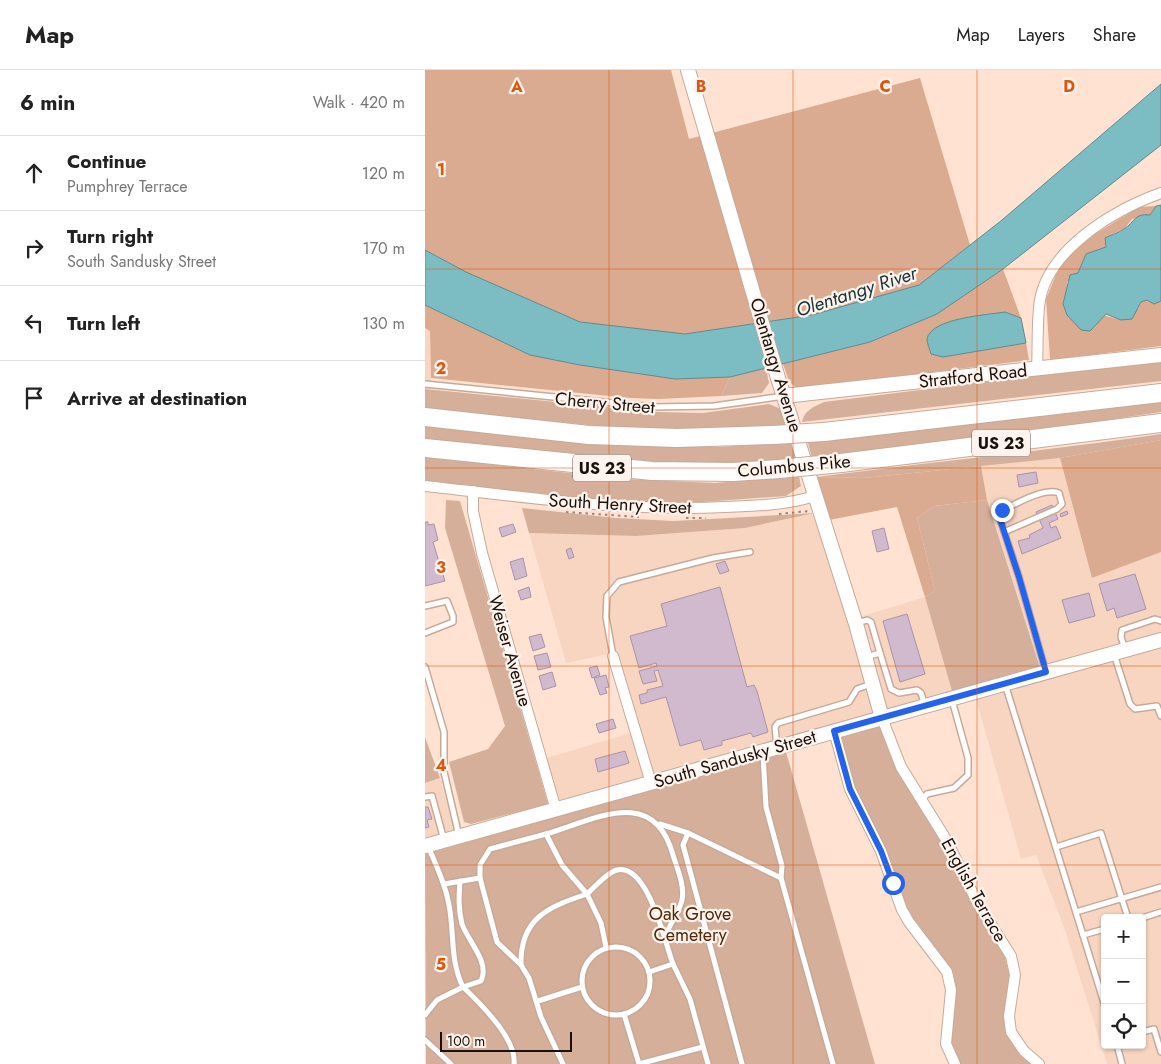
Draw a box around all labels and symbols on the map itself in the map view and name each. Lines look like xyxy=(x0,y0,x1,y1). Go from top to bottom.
text: A xyxy=(510,75,523,98)
text: B xyxy=(696,75,706,98)
text: C xyxy=(879,75,891,98)
text: D xyxy=(1063,75,1075,98)
text: 1 xyxy=(437,158,445,181)
water label: Olentangy River xyxy=(792,259,922,324)
street label: Olentangy Avenue xyxy=(743,295,809,435)
text: 2 xyxy=(436,357,446,380)
street label: Stratford Road xyxy=(917,357,1029,395)
street label: Cherry Street xyxy=(554,386,657,420)
road number: US 23 xyxy=(972,429,1030,456)
street label: Columbus Pike xyxy=(736,448,852,484)
road number: US 23 xyxy=(573,454,631,482)
street label: South Henry Street xyxy=(548,487,693,521)
route end xyxy=(991,499,1014,522)
text: 3 xyxy=(436,556,446,579)
street label: Weiser Avenue xyxy=(482,592,538,710)
street label: South Sandusky Street xyxy=(651,723,820,795)
text: 4 xyxy=(435,754,447,777)
street label: English Terrace xyxy=(935,833,1013,947)
route start xyxy=(882,872,905,895)
park label: Oak Grove Cemetery xyxy=(649,901,731,948)
text: 5 xyxy=(436,953,446,976)
scale bar xyxy=(440,1029,573,1052)

